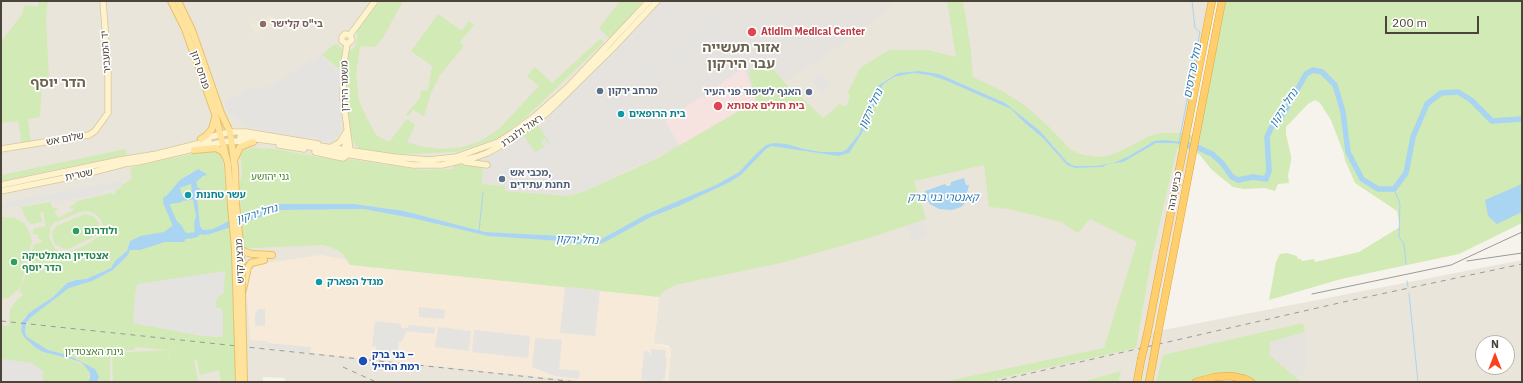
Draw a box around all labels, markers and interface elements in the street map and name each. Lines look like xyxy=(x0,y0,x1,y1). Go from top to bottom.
scale bar xyxy=(1387,8,1481,34)
text: 200 m xyxy=(1392,15,1427,30)
place label: בי"ס קלישר xyxy=(271,18,323,30)
marker: בי"ס קלישר xyxy=(258,19,268,29)
marker: Atidim Medical Center xyxy=(746,26,758,38)
place label: Atidim Medical Center xyxy=(761,26,865,38)
street label: יד המעביר xyxy=(99,30,113,74)
district label: אזור תעשייה עבר הירקון xyxy=(702,40,780,72)
water label: נחל פרדסים xyxy=(1181,43,1205,99)
street label: פנחס רוזן xyxy=(188,49,212,91)
street label: משמר הירדן xyxy=(339,60,351,112)
district label: הדר יוסף xyxy=(30,75,86,91)
place label: מרחב ירקון xyxy=(608,85,658,97)
marker: מרחב ירקון xyxy=(595,86,605,96)
place label: האגף לשיפור פני העיר xyxy=(704,86,801,98)
marker: האגף לשיפור פני העיר xyxy=(804,87,814,97)
water label: נחל ירקון xyxy=(856,87,886,131)
water label: נחל ירקון xyxy=(1267,87,1301,129)
marker: בית חולים אסותא xyxy=(712,100,724,112)
place label: בית חולים אסותא xyxy=(727,100,805,112)
place label: בית הרופאים xyxy=(629,108,686,120)
marker: בית הרופאים xyxy=(616,109,626,119)
street label: ראול ולנברג xyxy=(499,112,545,150)
street label: שלום אש xyxy=(45,130,85,148)
street label: שטרית xyxy=(64,166,94,184)
place label: מכבי אש, תחנת עתידים xyxy=(510,167,570,190)
street label: כביש גהה xyxy=(1165,170,1185,212)
park label: גני יהושע xyxy=(251,171,289,183)
marker: מכבי אש, תחנת עתידים xyxy=(497,174,507,184)
place label: עשר טחנות xyxy=(196,189,246,201)
marker: עשר טחנות xyxy=(183,190,193,200)
water label: קאנטרי בני ברק xyxy=(907,191,979,205)
water label: נחל ירקון xyxy=(235,201,279,227)
place label: ולודרום xyxy=(84,225,117,237)
marker: ולודרום xyxy=(71,226,81,236)
water label: נחל ירקון xyxy=(556,233,598,247)
street label: מבצע קדש xyxy=(233,238,247,284)
place label: אצטדיון האתלטיקה הדר יוסף xyxy=(22,250,109,274)
marker: אצטדיון האתלטיקה הדר יוסף xyxy=(9,257,19,267)
place label: מגדל הפארק xyxy=(327,276,383,288)
marker: מגדל הפארק xyxy=(314,277,324,287)
north arrow xyxy=(1475,335,1515,375)
text: N xyxy=(1491,337,1499,351)
park label: גינת האצטדיון xyxy=(65,346,123,358)
place label: בני ברק – רמת החייל xyxy=(372,349,420,372)
marker: בני ברק – רמת החייל xyxy=(357,355,369,367)

